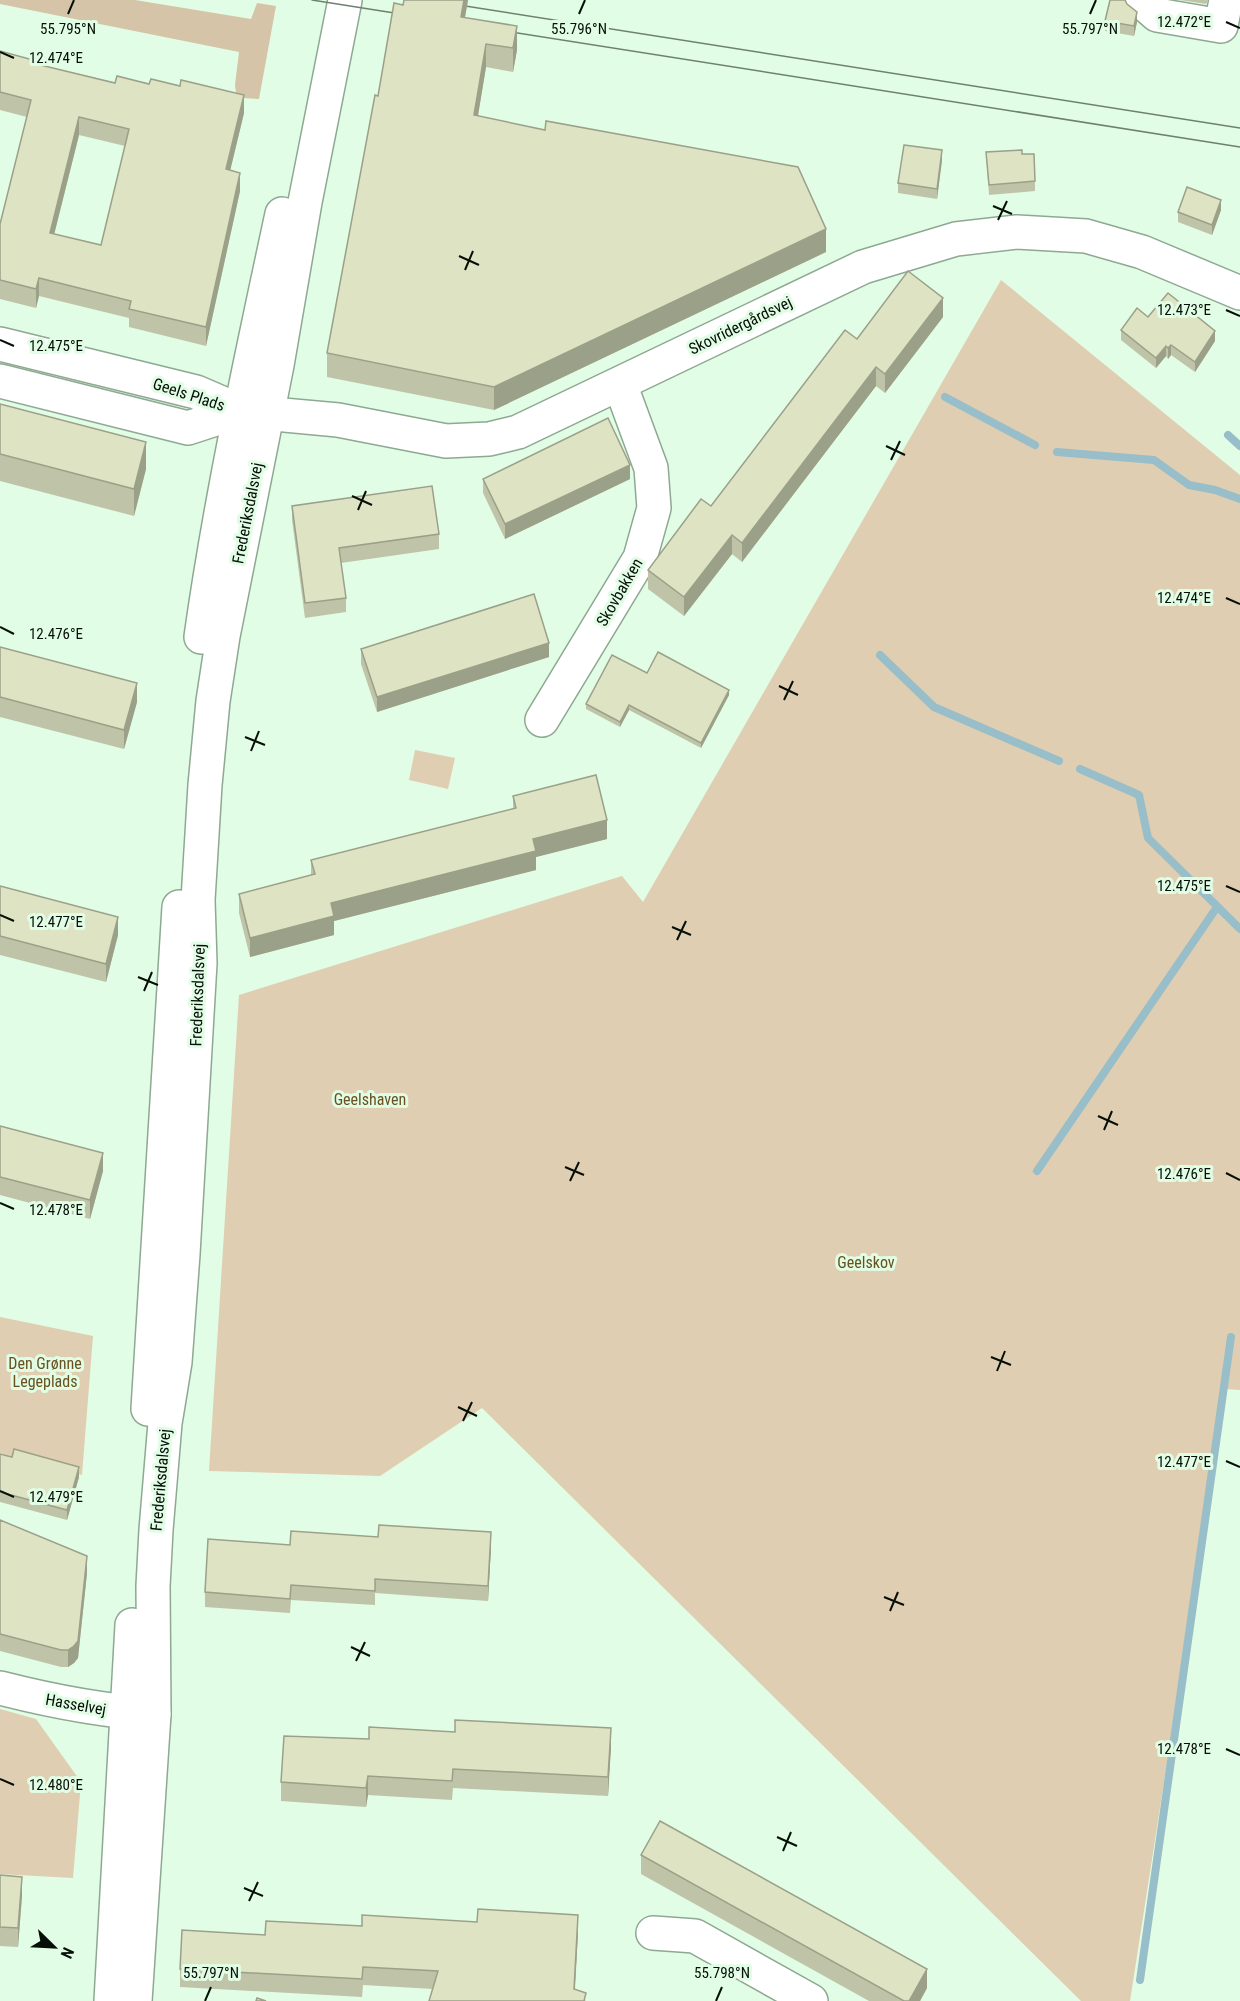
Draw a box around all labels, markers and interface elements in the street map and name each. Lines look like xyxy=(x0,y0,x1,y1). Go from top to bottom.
text: 12.472°E xyxy=(1157,13,1211,31)
text: 55.795°N xyxy=(40,20,96,38)
text: 55.796°N xyxy=(551,20,607,38)
text: 55.797°N xyxy=(1062,20,1118,38)
text: 12.474°E xyxy=(29,49,83,67)
street label: Skovridergårdsvej xyxy=(686,292,795,359)
text: 12.473°E xyxy=(1157,301,1211,319)
text: 12.475°E xyxy=(29,337,83,355)
street label: Geels Plads xyxy=(150,374,227,415)
street label: Frederiksdalsvej xyxy=(228,461,267,565)
street label: Skovbakken xyxy=(592,555,646,630)
text: 12.474°E xyxy=(1157,589,1211,607)
text: 12.476°E xyxy=(29,625,83,643)
text: 12.475°E xyxy=(1157,877,1211,895)
text: 12.477°E xyxy=(29,913,83,931)
street label: Frederiksdalsvej xyxy=(186,943,209,1047)
park label: Geelshaven xyxy=(334,1090,406,1109)
text: 12.476°E xyxy=(1157,1165,1211,1183)
text: 12.478°E xyxy=(29,1201,83,1219)
park label: Geelskov xyxy=(837,1253,895,1272)
park label: Den Grønne Legeplads xyxy=(8,1354,82,1391)
street label: Frederiksdalsvej xyxy=(147,1428,174,1532)
text: 12.477°E xyxy=(1157,1453,1211,1471)
text: 12.479°E xyxy=(29,1488,83,1506)
street label: Hasselvej xyxy=(44,1690,108,1719)
text: 12.478°E xyxy=(1157,1740,1211,1758)
text: 12.480°E xyxy=(29,1776,83,1794)
north arrow xyxy=(24,1917,84,1977)
text: N xyxy=(57,1945,78,1961)
text: 55.797°N xyxy=(183,1964,239,1982)
text: 55.798°N xyxy=(694,1964,750,1982)

